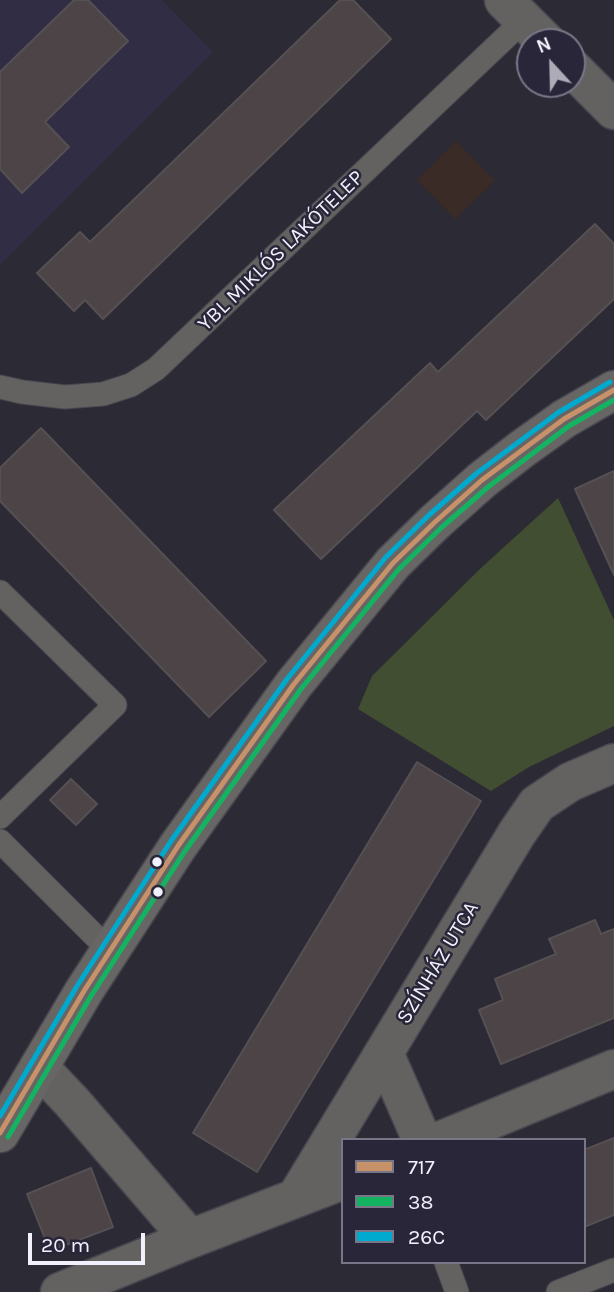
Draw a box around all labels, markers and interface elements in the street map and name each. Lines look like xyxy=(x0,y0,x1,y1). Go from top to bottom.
north arrow xyxy=(516,28,586,98)
text: N xyxy=(533,33,554,58)
street label: YBL MIKLÓS LAKÓTELEP xyxy=(193,165,369,337)
unlabelled marker xyxy=(150,855,164,869)
unlabelled marker xyxy=(151,885,165,899)
street label: SZÍNHÁZ UTCA xyxy=(392,897,484,1029)
legend xyxy=(341,1138,586,1264)
text: 717 xyxy=(408,1155,435,1179)
text: 38 xyxy=(408,1190,433,1214)
scale bar xyxy=(32,1218,149,1262)
text: 26C xyxy=(408,1225,445,1249)
text: 20 m xyxy=(41,1233,90,1257)

